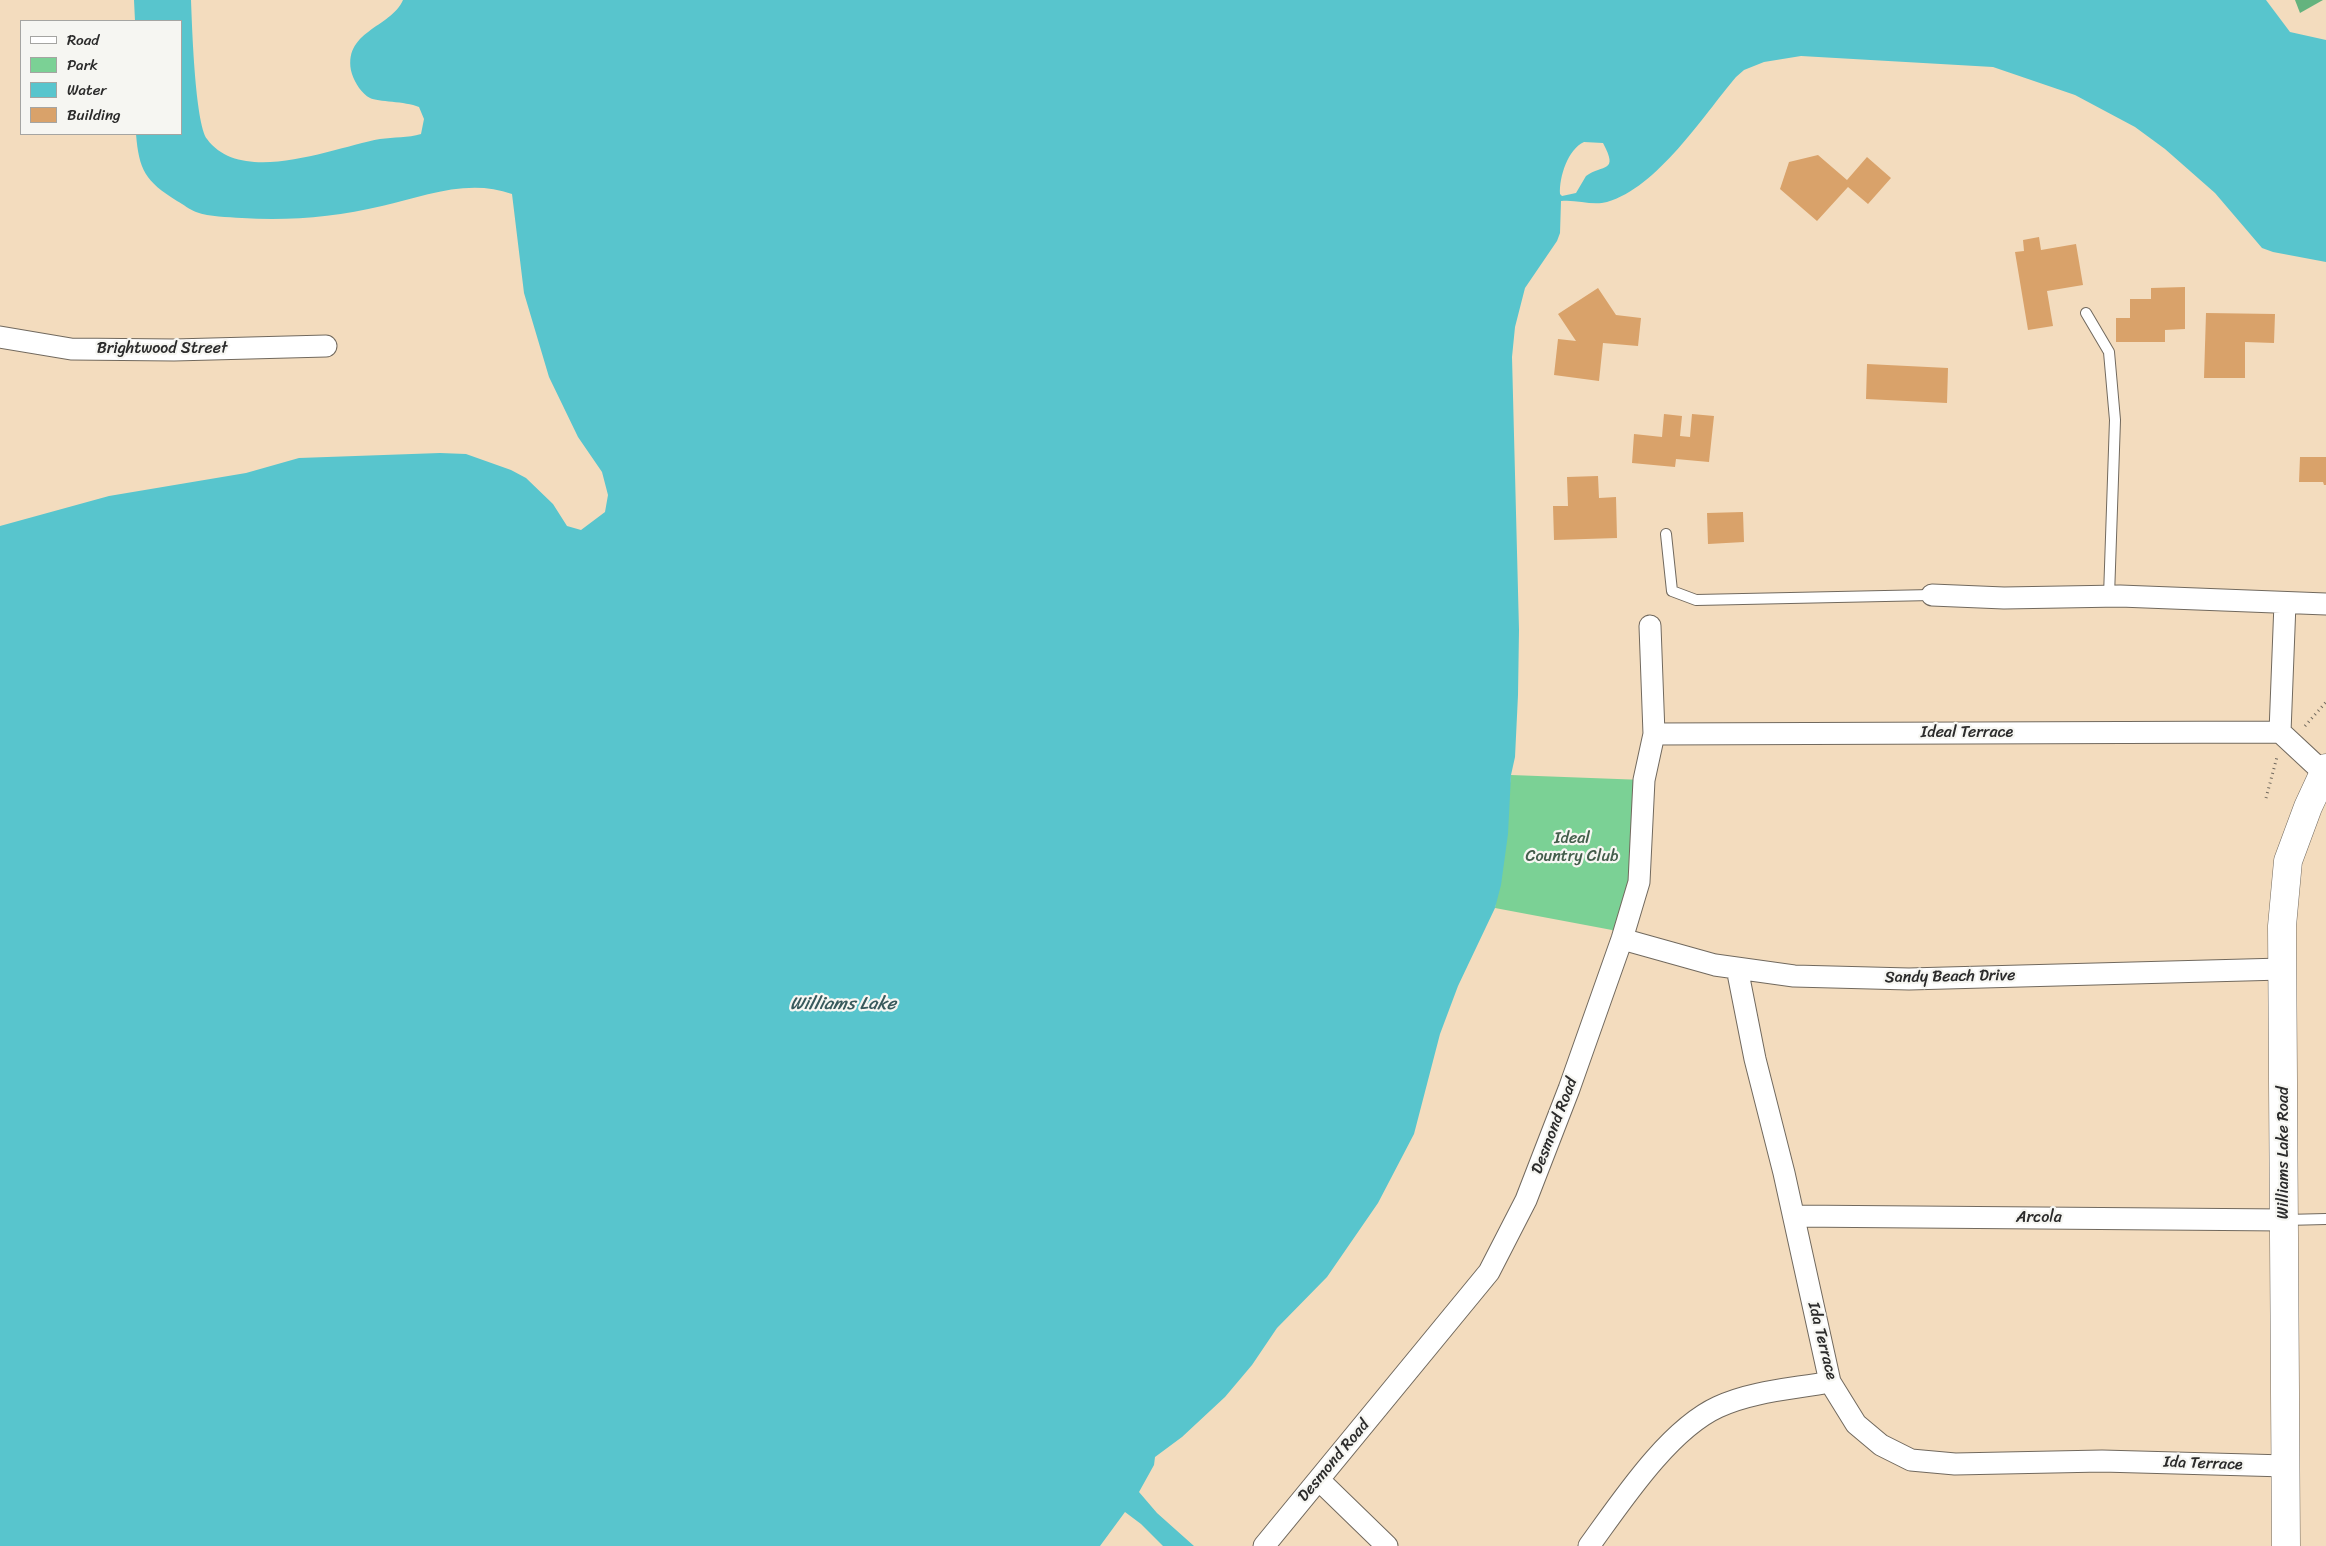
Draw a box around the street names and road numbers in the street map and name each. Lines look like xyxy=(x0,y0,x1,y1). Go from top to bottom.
street label: Brightwood Street xyxy=(97,339,227,359)
street label: Ideal Terrace xyxy=(1921,723,2013,743)
street label: Sandy Beach Drive xyxy=(1885,966,2015,988)
street label: Desmond Road xyxy=(1528,1075,1582,1177)
street label: Williams Lake Road xyxy=(2274,1087,2294,1219)
street label: Arcola xyxy=(2016,1208,2062,1228)
street label: Ida Terrace xyxy=(1803,1300,1841,1382)
street label: Desmond Road xyxy=(1294,1416,1374,1506)
street label: Ida Terrace xyxy=(2163,1453,2243,1475)

